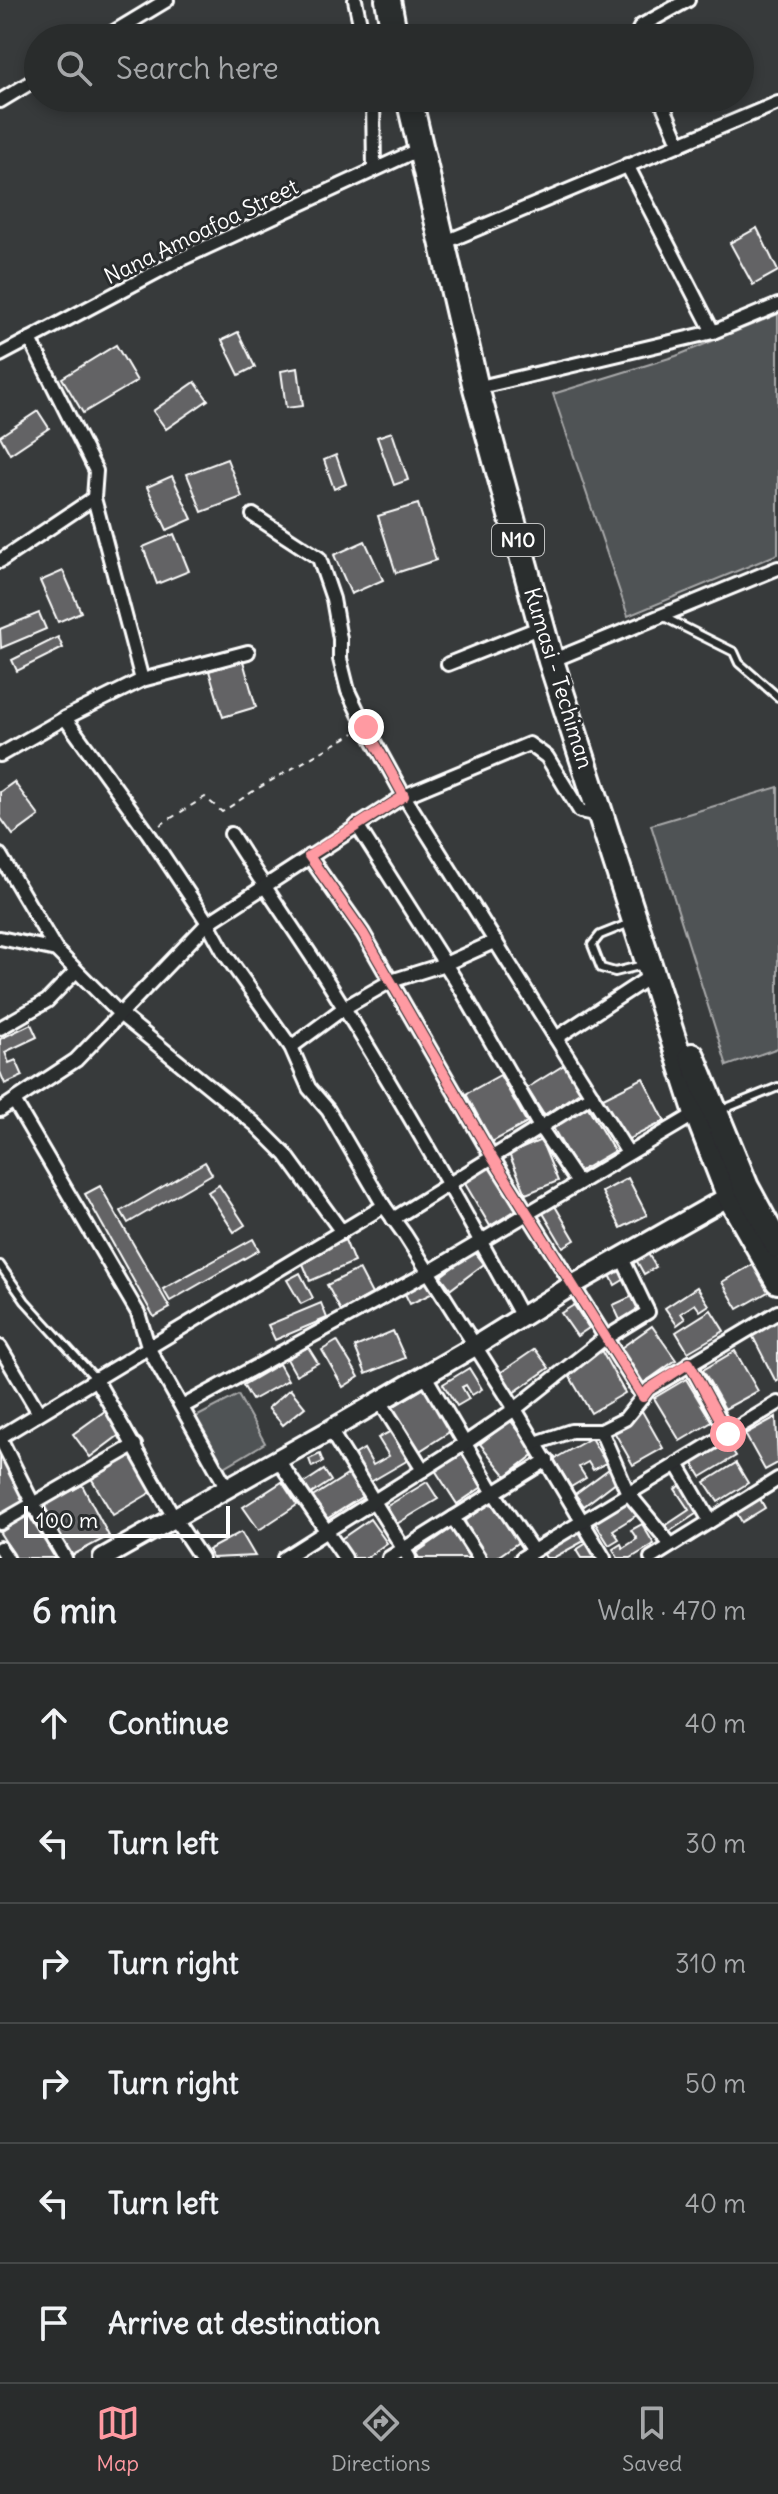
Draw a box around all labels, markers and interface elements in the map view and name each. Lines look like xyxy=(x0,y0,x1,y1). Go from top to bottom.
search box xyxy=(24,24,754,112)
icon: search xyxy=(52,46,96,90)
text: Search here xyxy=(116,49,279,87)
street label: Nana Amoafoa Street xyxy=(99,172,303,290)
road number: N10 xyxy=(492,524,544,556)
street label: Kumasi - Techiman xyxy=(518,584,600,772)
route end xyxy=(348,709,384,745)
route start xyxy=(710,1416,746,1452)
scale bar xyxy=(24,1502,230,1538)
text: 100 m xyxy=(36,1506,98,1534)
text: 6 min xyxy=(32,1589,117,1632)
text: Walk · 470 m xyxy=(598,1594,746,1627)
icon: ahead xyxy=(32,1701,76,1745)
text: Continue xyxy=(108,1704,229,1742)
text: 40 m xyxy=(685,1707,746,1740)
icon: left xyxy=(32,1821,76,1865)
text: Turn left xyxy=(108,1824,219,1862)
text: 30 m xyxy=(685,1827,746,1860)
icon: right xyxy=(32,1941,76,1985)
text: Turn right xyxy=(108,1944,239,1982)
text: 310 m xyxy=(675,1947,746,1980)
icon: right xyxy=(32,2061,76,2105)
text: Turn right xyxy=(108,2064,239,2102)
text: 50 m xyxy=(685,2067,746,2100)
icon: left xyxy=(32,2181,76,2225)
text: Turn left xyxy=(108,2184,219,2222)
text: 40 m xyxy=(685,2187,746,2220)
icon: arrive xyxy=(32,2301,76,2345)
text: Arrive at destination xyxy=(108,2304,380,2342)
tab: Map xyxy=(96,2401,140,2477)
tab: Directions xyxy=(331,2401,431,2477)
tab: Saved xyxy=(622,2401,682,2477)

